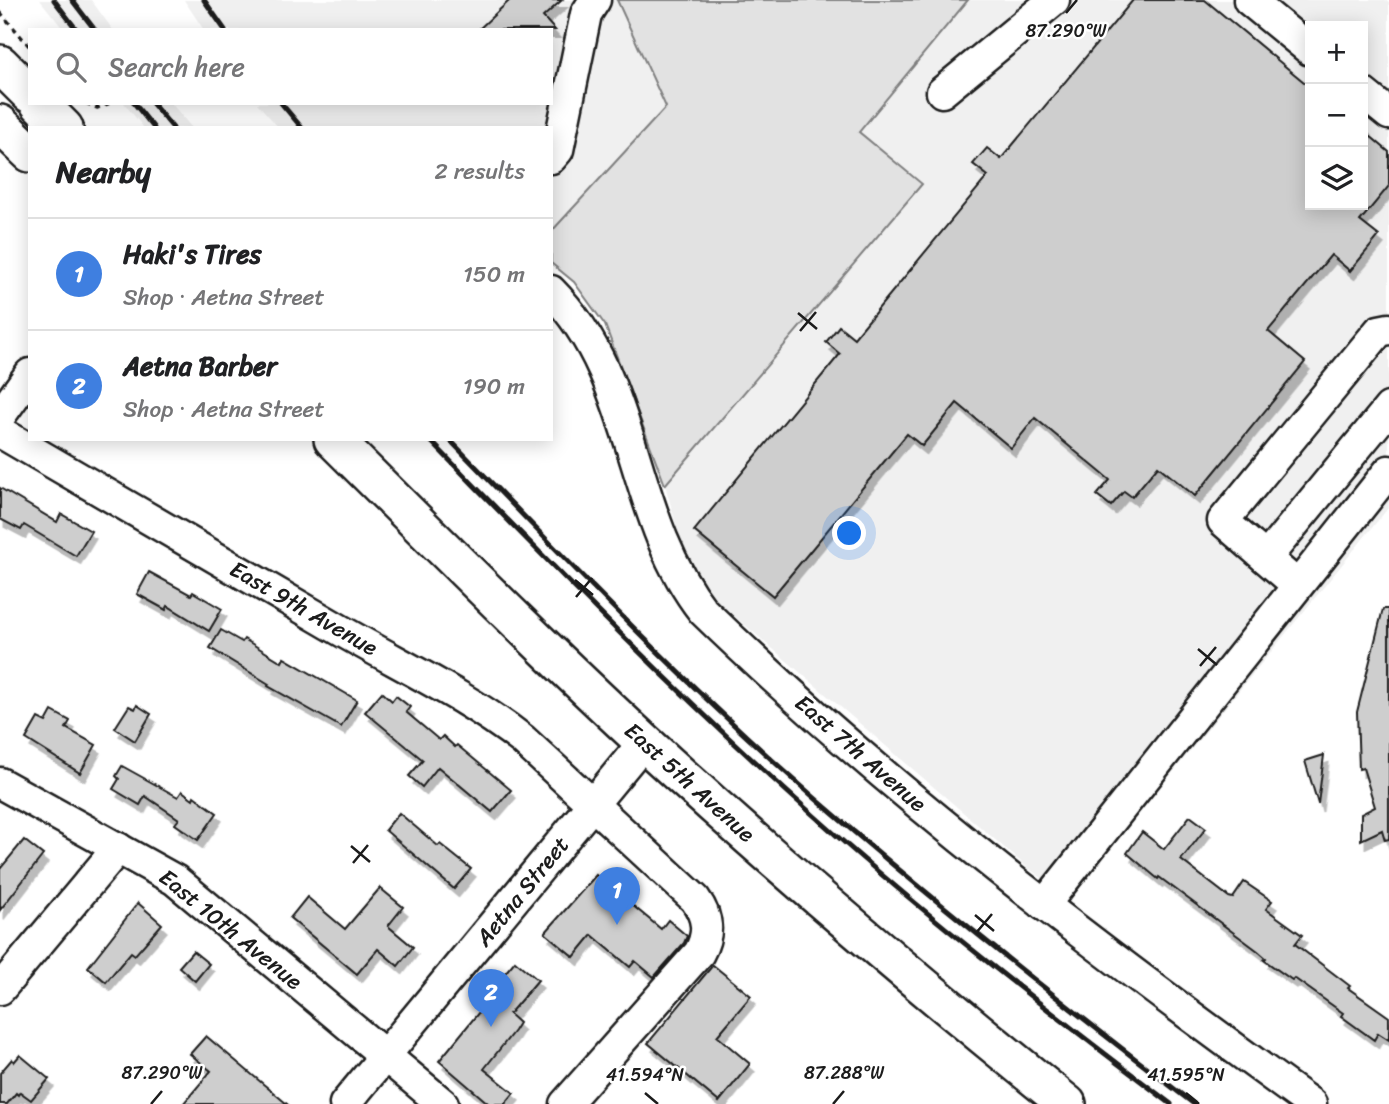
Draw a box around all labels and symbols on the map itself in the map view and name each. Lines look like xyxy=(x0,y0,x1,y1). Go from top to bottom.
text: 87.290°W xyxy=(1026,15,1108,47)
your location xyxy=(832,516,866,550)
street label: East 9th Avenue xyxy=(222,549,386,668)
street label: East 7th Avenue xyxy=(785,684,936,823)
street label: East 5th Avenue xyxy=(614,712,765,853)
street label: Aetna Street xyxy=(464,827,580,957)
street label: East 10th Avenue xyxy=(149,858,312,1001)
pin: 1 xyxy=(594,867,640,925)
pin: 2 xyxy=(468,969,514,1027)
text: 87.290°W xyxy=(122,1057,204,1089)
text: 87.288°W xyxy=(804,1057,885,1089)
text: 41.594°N xyxy=(606,1059,684,1091)
text: 41.595°N xyxy=(1147,1059,1225,1091)

